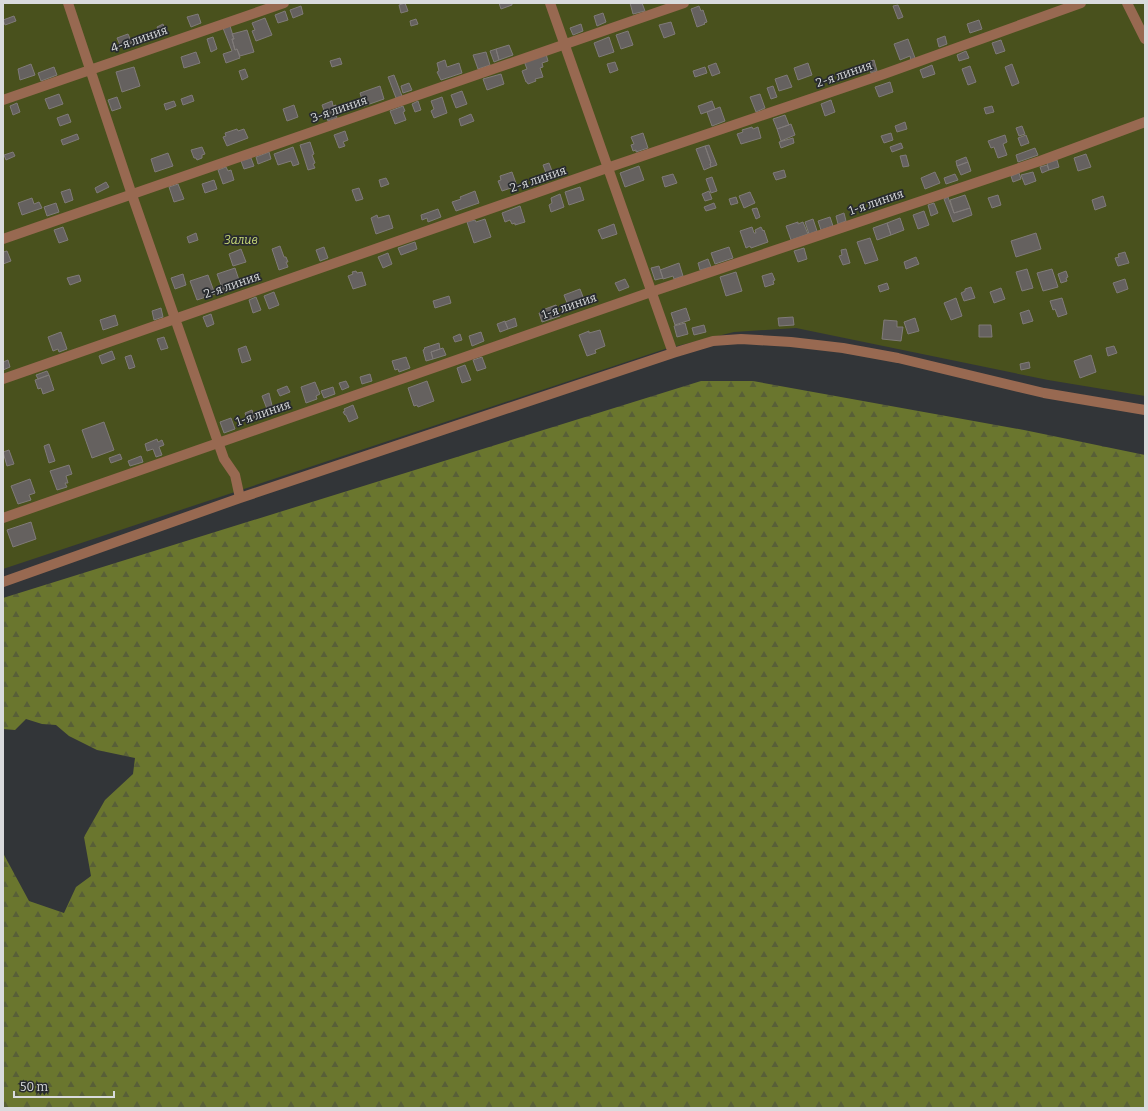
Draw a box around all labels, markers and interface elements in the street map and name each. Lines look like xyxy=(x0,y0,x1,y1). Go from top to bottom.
street label: 4-я линия xyxy=(109,23,170,55)
street label: 2-я линия xyxy=(814,58,874,90)
street label: 3-я линия xyxy=(309,93,369,125)
street label: 2-я линия xyxy=(508,163,568,195)
street label: 1-я линия xyxy=(847,186,906,218)
park label: Залив xyxy=(224,233,258,247)
street label: 2-я линия xyxy=(202,269,262,301)
street label: 1-я линия xyxy=(540,290,599,322)
street label: 1-я линия xyxy=(234,397,293,429)
scale bar xyxy=(14,1073,114,1099)
text: 50 m xyxy=(20,1080,49,1094)

